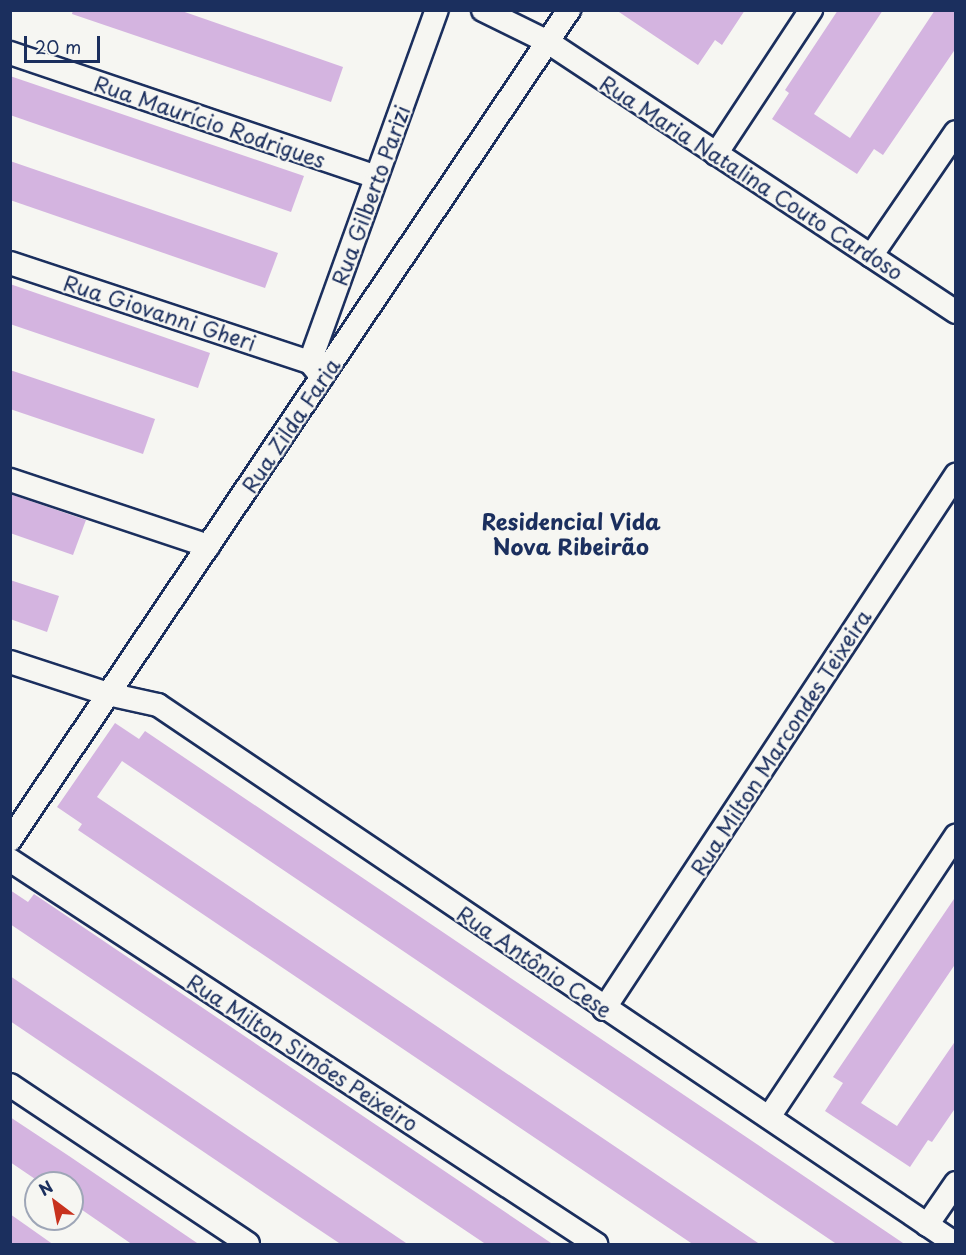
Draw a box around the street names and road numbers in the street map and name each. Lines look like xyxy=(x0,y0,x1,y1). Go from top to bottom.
street label: Rua Maria Natalina Couto Cardoso xyxy=(595,69,909,285)
street label: Rua Maurício Rodrigues xyxy=(91,70,329,172)
street label: Rua Gilberto Parizi xyxy=(325,100,415,290)
street label: Rua Giovanni Gheri xyxy=(61,269,259,355)
street label: Rua Zilda Faria xyxy=(235,353,345,497)
street label: Rua Milton Marcondes Teixeira xyxy=(684,604,876,880)
street label: Rua Antônio Cese xyxy=(453,900,617,1022)
street label: Rua Milton Simões Peixeiro xyxy=(182,967,424,1137)

